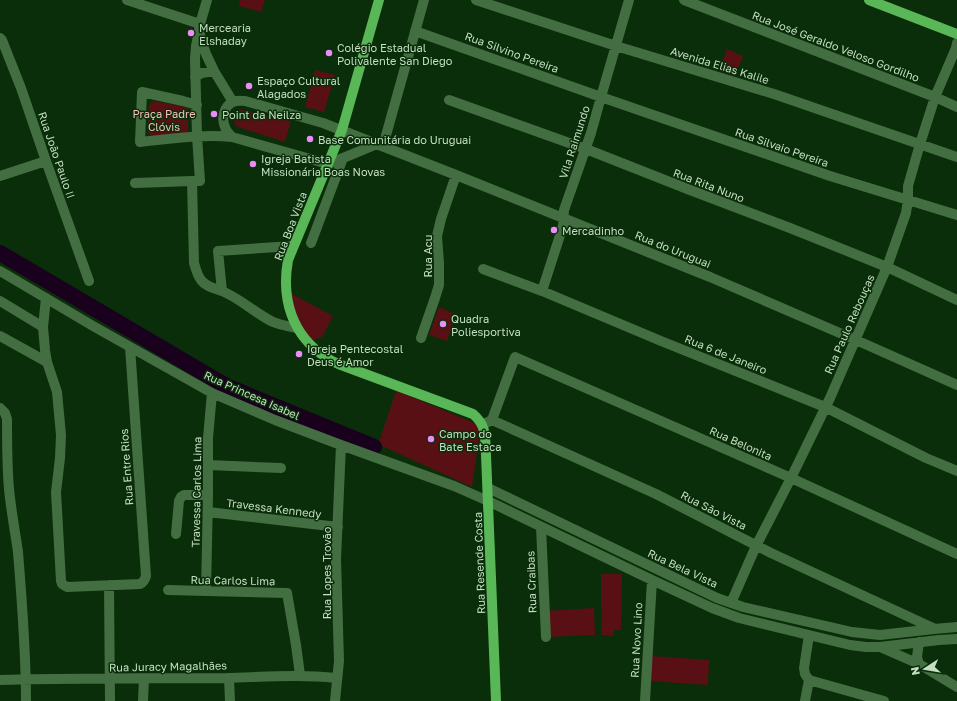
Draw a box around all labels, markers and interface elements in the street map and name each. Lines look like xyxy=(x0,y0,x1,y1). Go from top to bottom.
street label: Rua José Geraldo Veloso Gordilho xyxy=(751,8,922,84)
place label: Mercearia Elshaday xyxy=(199,21,251,47)
marker: Mercearia Elshaday xyxy=(186,28,196,38)
street label: Rua Silvino Pereira xyxy=(463,29,561,75)
place label: Colégio Estadual Polivalente San Diego xyxy=(337,41,453,67)
street label: Avenida Elias Kalile xyxy=(669,44,771,86)
marker: Colégio Estadual Polivalente San Diego xyxy=(324,48,334,58)
place label: Espaço Cultural Alagados xyxy=(257,74,341,100)
marker: Espaço Cultural Alagados xyxy=(244,81,254,91)
street label: Vila Raimundo xyxy=(556,104,592,180)
park label: Praça Padre Clóvis xyxy=(132,107,196,133)
place label: Point da Neilza xyxy=(222,108,301,121)
marker: Point da Neilza xyxy=(209,109,219,119)
street label: Rua João Paulo II xyxy=(36,110,78,200)
street label: Rua Silvaio Pereira xyxy=(734,125,830,169)
place label: Base Comunitária do Uruguai xyxy=(318,133,471,146)
marker: Base Comunitária do Uruguai xyxy=(305,134,315,144)
place label: Igreja Batista Missionária Boas Novas xyxy=(261,152,385,178)
marker: Igreja Batista Missionária Boas Novas xyxy=(248,159,258,169)
street label: Rua Rita Nuno xyxy=(672,165,747,205)
street label: Rua Boa Vista xyxy=(271,190,309,262)
place label: Mercadinho xyxy=(562,224,624,237)
marker: Mercadinho xyxy=(549,225,559,235)
street label: Rua do Uruguai xyxy=(633,228,713,270)
street label: Rua Acu xyxy=(421,235,434,277)
street label: Rua Paulo Rebouças xyxy=(821,272,877,376)
place label: Quadra Poliesportiva xyxy=(451,312,521,338)
marker: Quadra Poliesportiva xyxy=(438,319,448,329)
street label: Rua 6 de Janeiro xyxy=(683,332,769,377)
place label: Igreja Pentecostal Deus é Amor xyxy=(307,342,404,368)
marker: Igreja Pentecostal Deus é Amor xyxy=(294,349,304,359)
street label: Rua Princesa Isabel xyxy=(202,368,302,422)
street label: Rua Belonita xyxy=(708,423,774,463)
place label: Campo do Bate Estaca xyxy=(439,427,501,453)
street label: Rua Entre Rios xyxy=(117,428,135,506)
marker: Campo do Bate Estaca xyxy=(426,434,436,444)
street label: Travessa Carlos Lima xyxy=(189,437,203,547)
street label: Rua São Vista xyxy=(679,488,749,532)
street label: Travessa Kennedy xyxy=(226,496,322,520)
street label: Rua Resende Costa xyxy=(471,512,487,614)
street label: Rua Lopes Trovão xyxy=(320,526,333,619)
street label: Rua Bela Vista xyxy=(646,546,720,590)
street label: Rua Craibas xyxy=(523,550,539,613)
street label: Rua Carlos Lima xyxy=(191,573,275,587)
street label: Rua Novo Lino xyxy=(628,602,644,678)
north arrow xyxy=(905,649,945,689)
street label: Rua Juracy Magalhães xyxy=(109,658,227,674)
text: N xyxy=(908,666,922,677)

